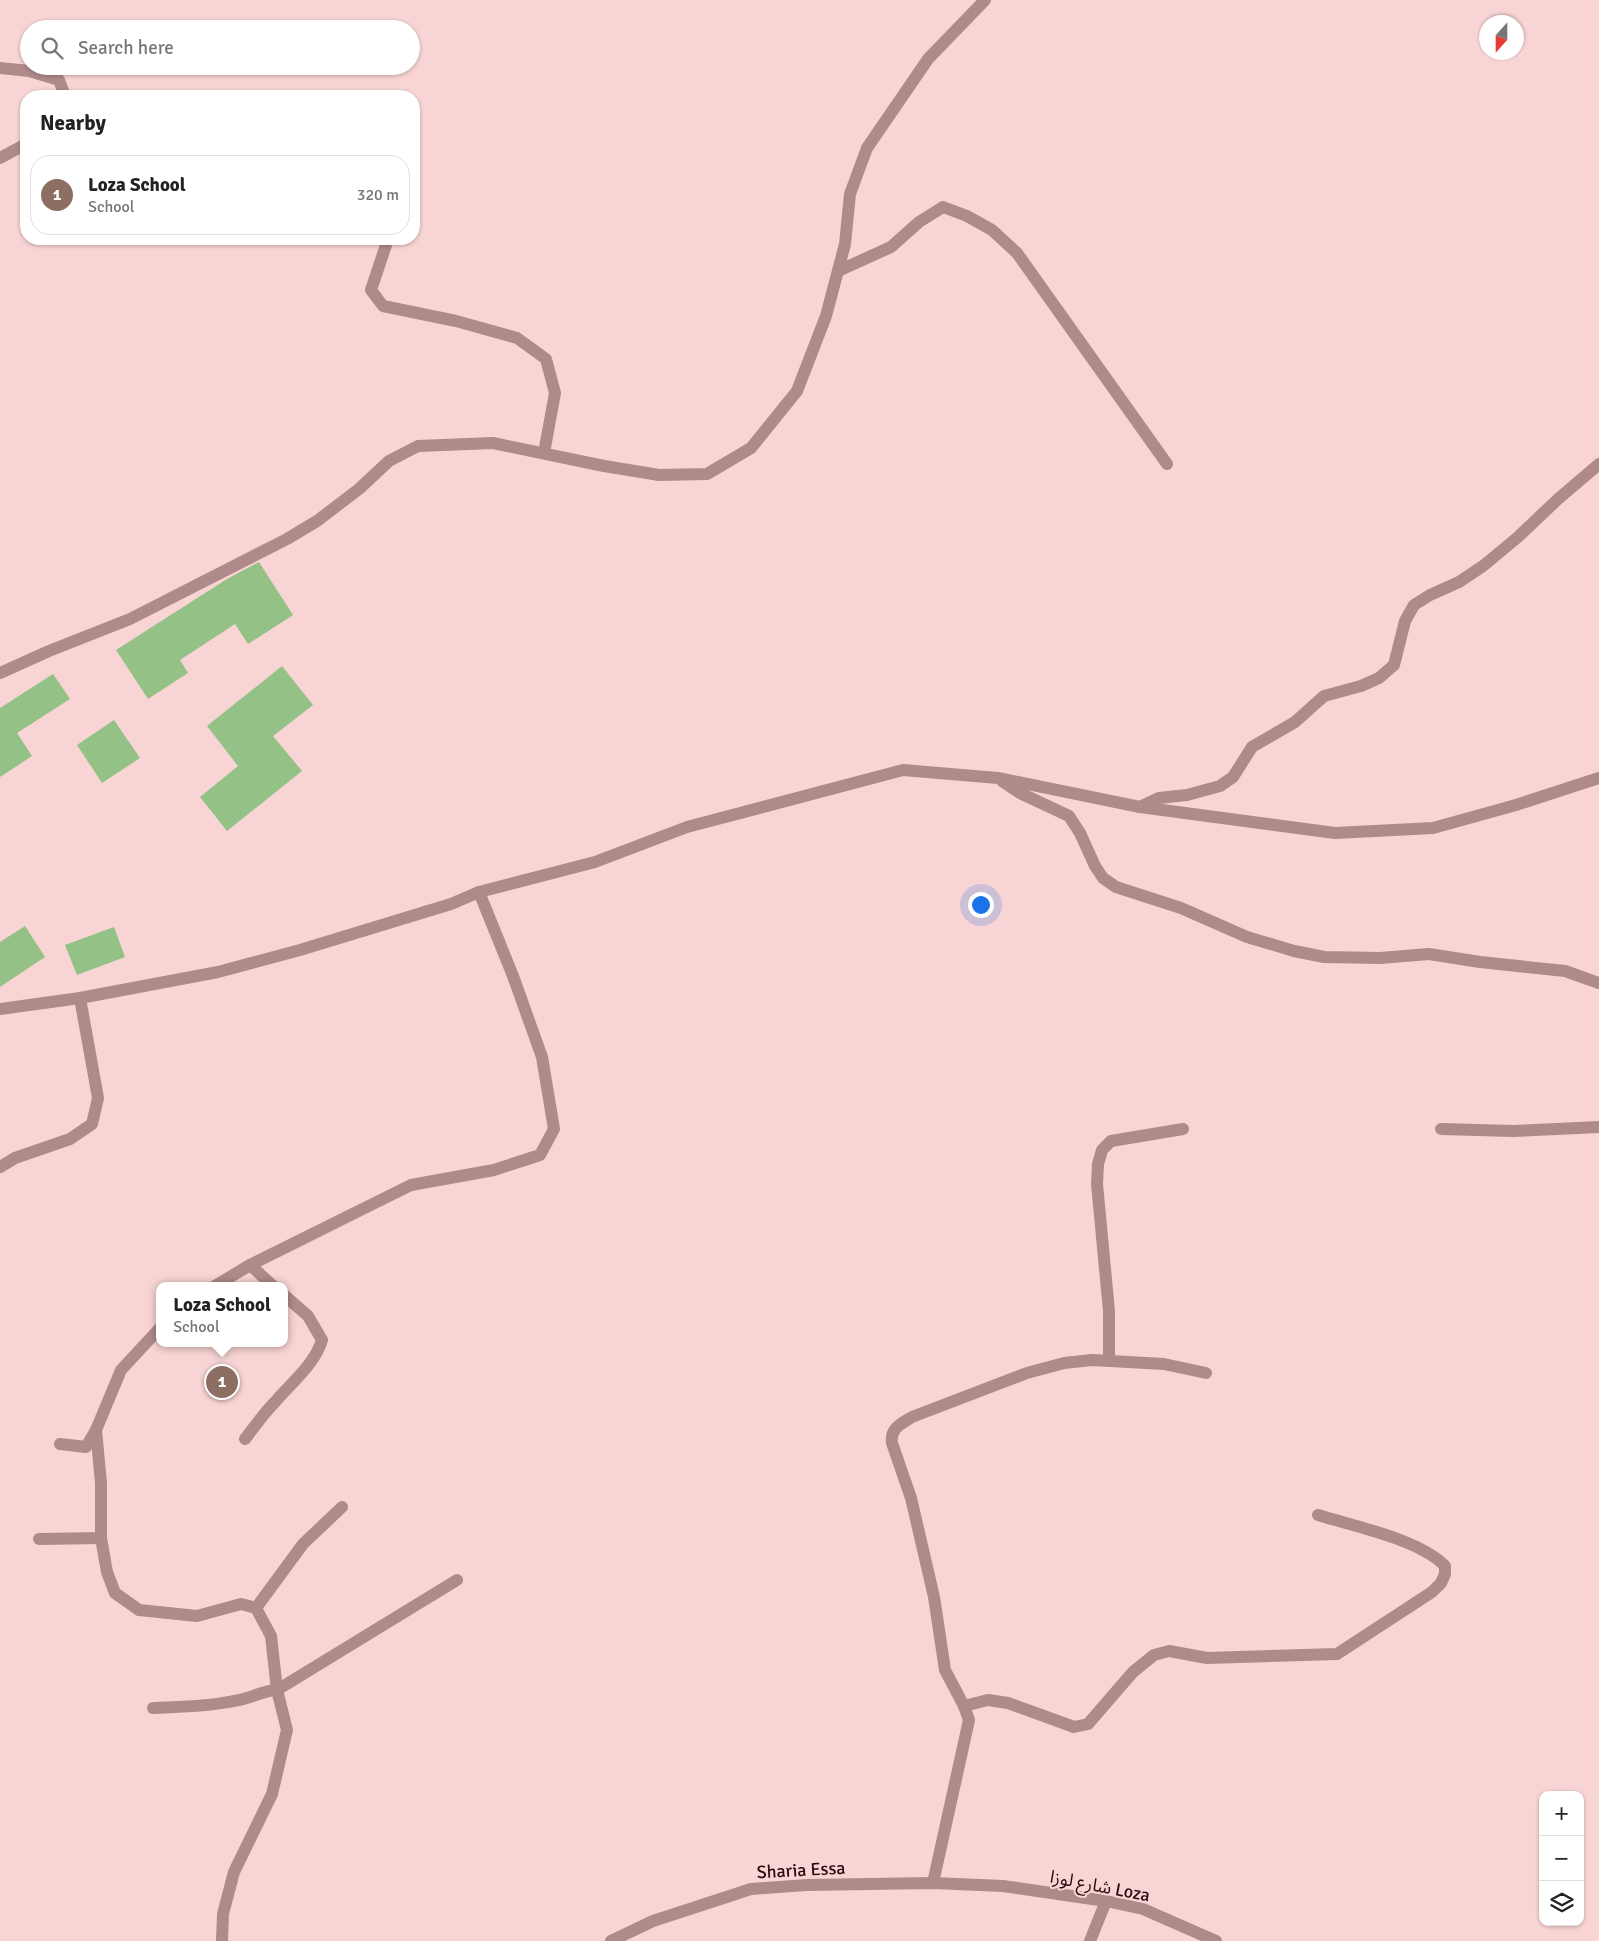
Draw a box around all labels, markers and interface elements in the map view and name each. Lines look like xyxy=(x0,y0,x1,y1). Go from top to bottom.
north arrow xyxy=(1479,15,1524,60)
search box xyxy=(20,20,420,75)
icon: search xyxy=(38,34,66,62)
text: Search here xyxy=(78,36,174,60)
text: Nearby xyxy=(40,110,106,136)
text: Loza School xyxy=(88,173,186,197)
text: 1 xyxy=(53,185,61,205)
text: 320 m xyxy=(357,185,399,205)
text: School xyxy=(88,197,134,217)
your location xyxy=(968,892,994,918)
popup xyxy=(156,1282,288,1347)
text: Loza School xyxy=(173,1293,271,1317)
text: School xyxy=(173,1317,220,1337)
pin: 1 xyxy=(206,1363,238,1401)
map controls xyxy=(1539,1791,1584,1926)
button: + xyxy=(1539,1791,1584,1836)
button: − xyxy=(1539,1836,1584,1881)
street label: Sharia Essa xyxy=(756,1857,846,1883)
street label: شارع لوزا Loza xyxy=(1047,1865,1152,1909)
button: layers xyxy=(1539,1881,1584,1926)

